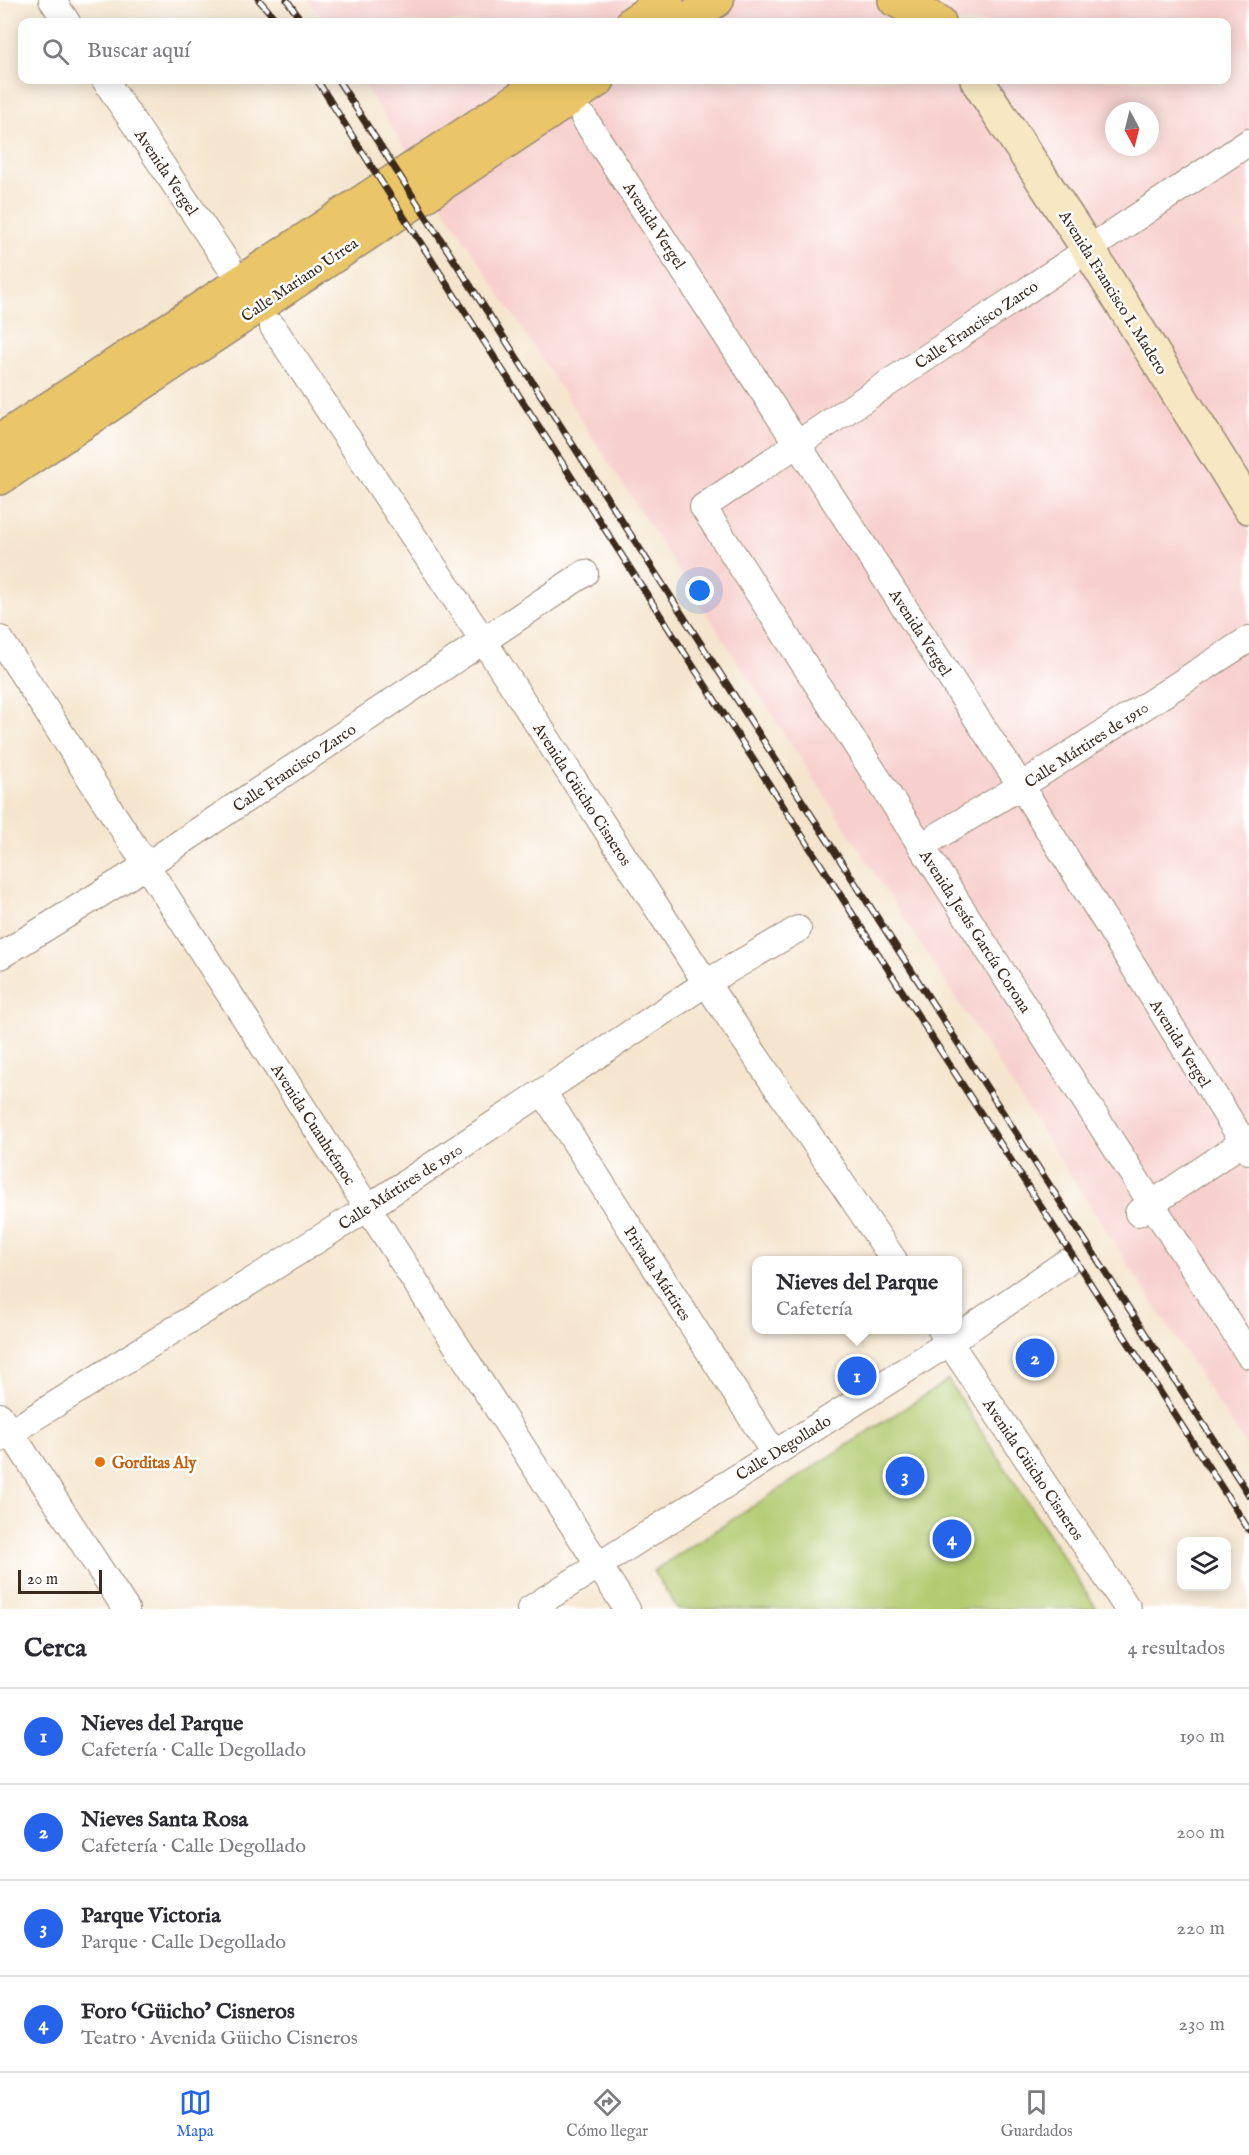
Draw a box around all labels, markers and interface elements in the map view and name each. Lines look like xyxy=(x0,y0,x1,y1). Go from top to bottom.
search box xyxy=(18,18,1231,84)
icon: search xyxy=(39,35,72,68)
text: Buscar aquí xyxy=(87,37,190,65)
north arrow xyxy=(1105,102,1159,156)
street label: Avenida Vergel xyxy=(129,125,202,221)
street label: Avenida Vergel xyxy=(617,178,689,274)
street label: Avenida Francisco I. Madero xyxy=(1053,206,1171,379)
street label: Calle Mariano Urrea xyxy=(238,234,362,327)
street label: Calle Francisco Zarco xyxy=(912,277,1043,374)
your location xyxy=(685,576,714,605)
street label: Avenida Vergel xyxy=(883,585,955,681)
street label: Calle Mártires de 1910 xyxy=(1021,698,1153,793)
street label: Avenida Güicho Cisneros xyxy=(527,719,635,871)
street label: Calle Francisco Zarco xyxy=(230,720,361,817)
street label: Avenida Jesús García Corona xyxy=(914,846,1034,1017)
street label: Avenida Vergel xyxy=(1144,996,1215,1092)
street label: Avenida Cuauhtémoc xyxy=(265,1060,359,1190)
street label: Calle Mártires de 1910 xyxy=(335,1140,467,1235)
street label: Privada Mártires xyxy=(618,1223,695,1325)
popup xyxy=(752,1256,962,1334)
text: Nieves del Parque xyxy=(776,1269,938,1297)
text: Cafetería xyxy=(776,1297,853,1322)
pin: 2 xyxy=(1016,1336,1054,1380)
pin: 1 xyxy=(838,1354,876,1398)
street label: Avenida Güicho Cisneros xyxy=(977,1395,1087,1545)
street label: Calle Degollado xyxy=(733,1411,836,1486)
place label: Gorditas Aly xyxy=(112,1454,197,1474)
pin: 3 xyxy=(886,1454,924,1498)
marker: Gorditas Aly xyxy=(93,1455,107,1469)
pin: 4 xyxy=(932,1516,972,1562)
map controls xyxy=(1177,1537,1231,1591)
button: layers xyxy=(1177,1537,1231,1591)
scale bar xyxy=(18,1567,102,1594)
text: 20 m xyxy=(27,1570,58,1590)
text: Cerca xyxy=(24,1632,86,1665)
text: 4 resultados xyxy=(1127,1636,1225,1661)
text: Nieves del Parque xyxy=(81,1710,243,1738)
text: 1 xyxy=(40,1724,47,1749)
text: 190 m xyxy=(1179,1724,1225,1749)
text: Cafetería · Calle Degollado xyxy=(81,1738,306,1763)
text: Nieves Santa Rosa xyxy=(81,1806,248,1834)
text: 2 xyxy=(39,1820,48,1845)
text: 200 m xyxy=(1176,1820,1225,1845)
text: Cafetería · Calle Degollado xyxy=(81,1834,306,1859)
text: Parque Victoria xyxy=(81,1902,221,1930)
text: 3 xyxy=(40,1916,47,1941)
text: 220 m xyxy=(1177,1916,1225,1941)
text: Parque · Calle Degollado xyxy=(81,1930,286,1955)
text: Foro ‘Güicho’ Cisneros xyxy=(81,1998,295,2026)
text: 4 xyxy=(39,2012,48,2037)
text: 230 m xyxy=(1179,2012,1225,2037)
text: Teatro · Avenida Güicho Cisneros xyxy=(81,2026,358,2051)
tab: Mapa xyxy=(176,2086,214,2142)
tab: Cómo llegar xyxy=(566,2086,648,2142)
tab: Guardados xyxy=(1001,2086,1073,2142)

